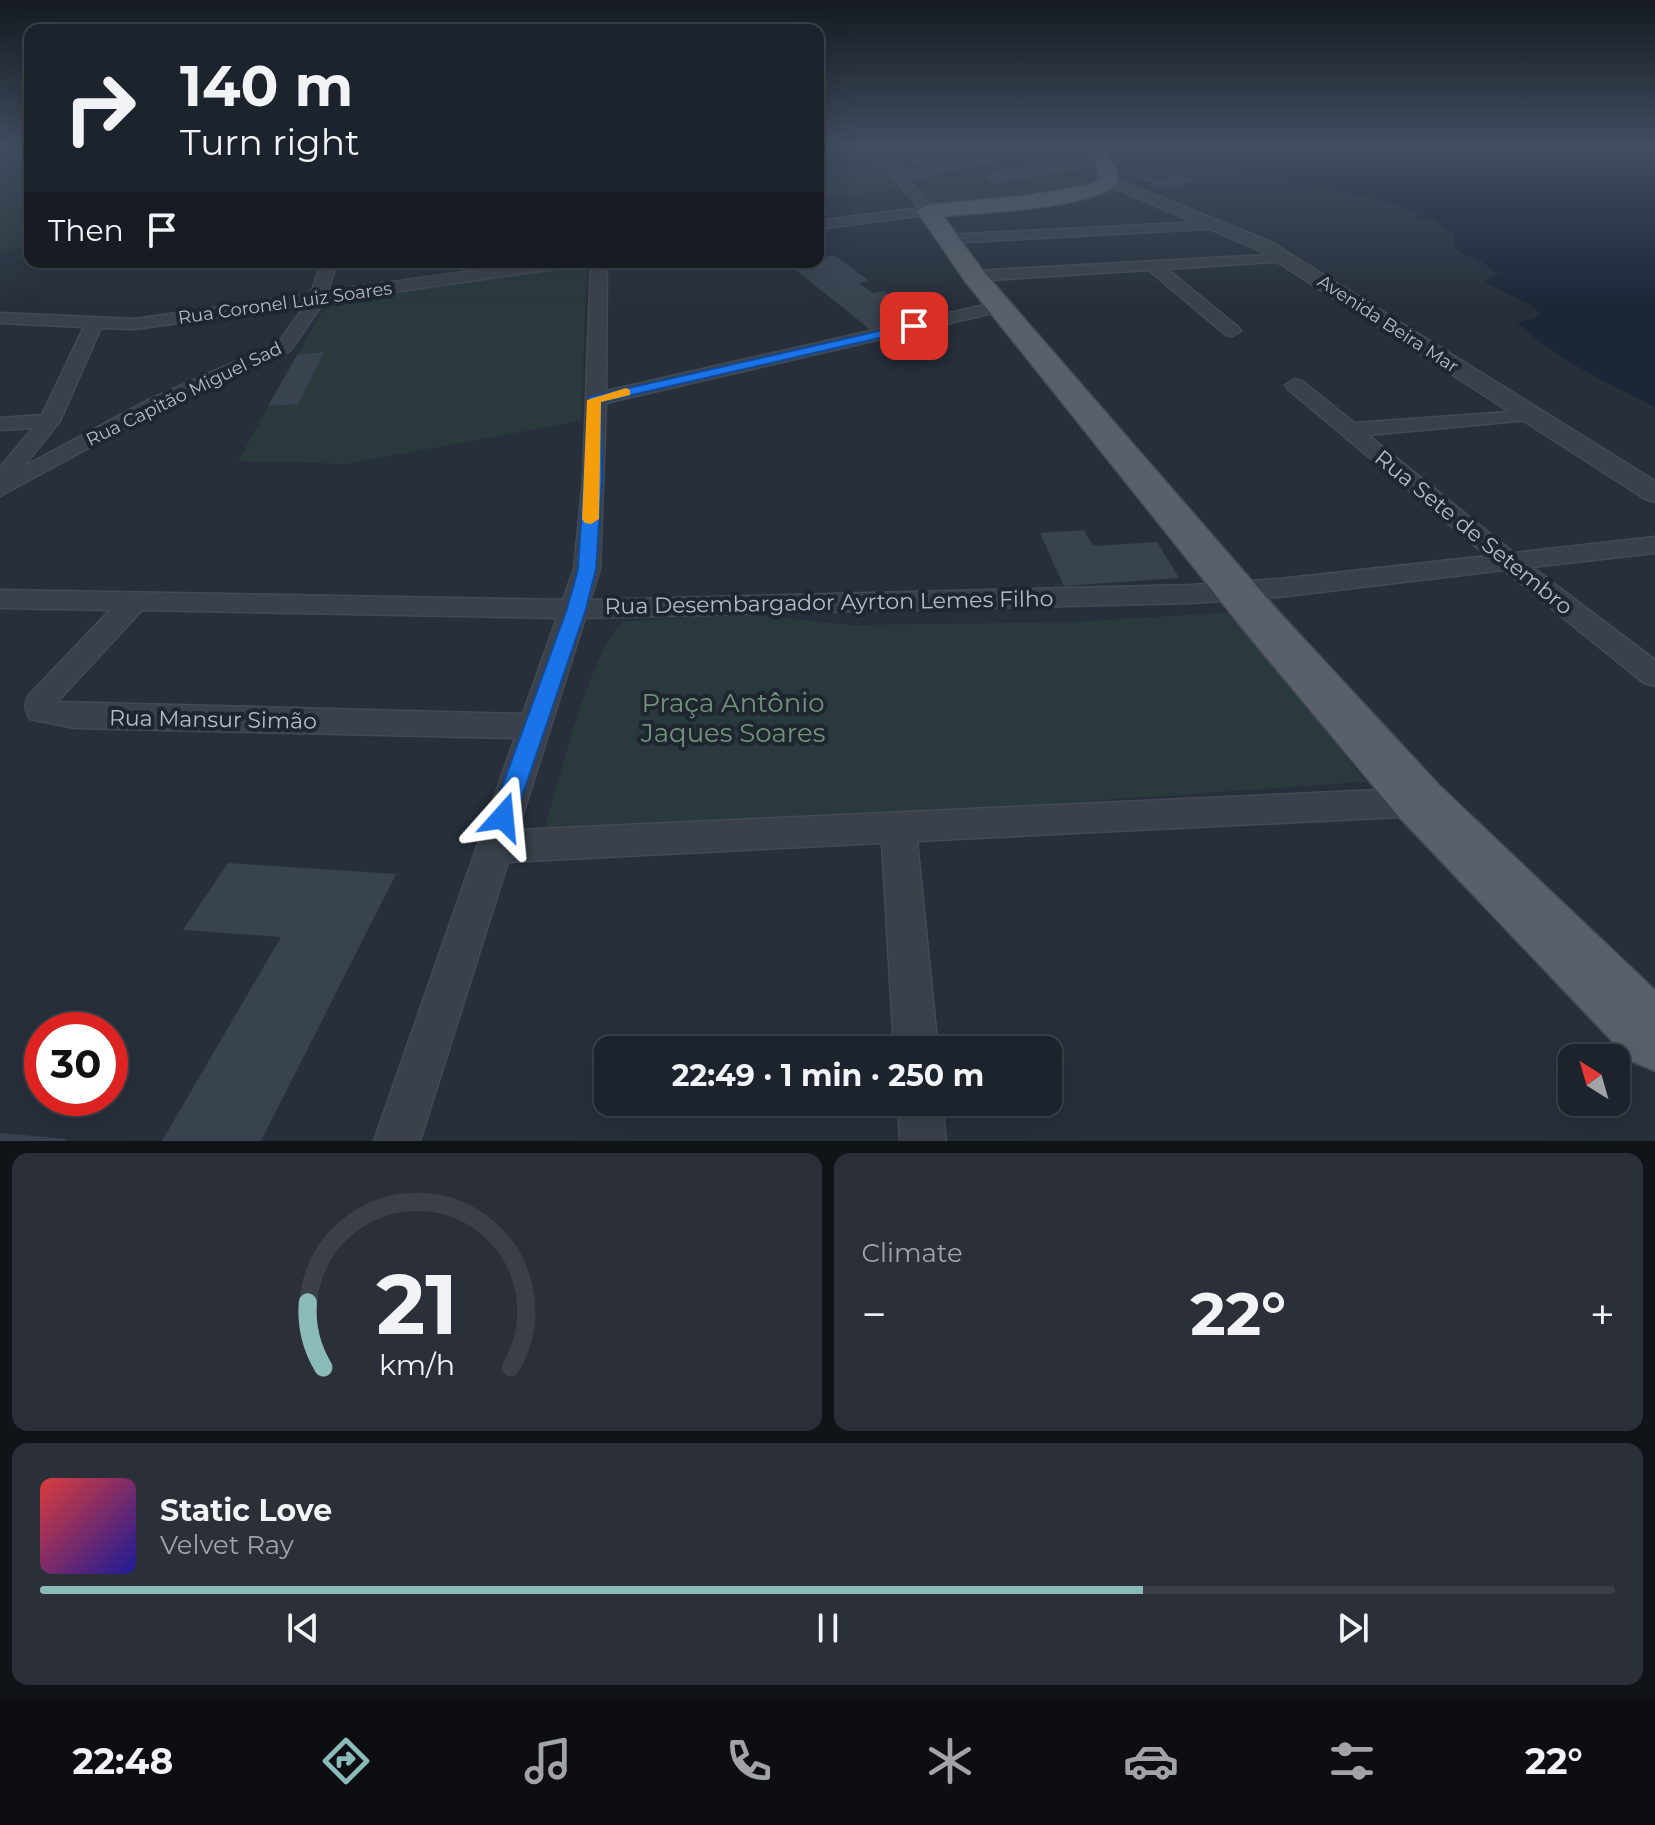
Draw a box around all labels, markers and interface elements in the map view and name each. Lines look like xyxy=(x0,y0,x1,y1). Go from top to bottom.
text: 140 m xyxy=(180,52,353,120)
icon: right xyxy=(48,56,152,160)
text: Turn right xyxy=(180,120,360,164)
icon: arrive xyxy=(140,208,184,252)
text: Then xyxy=(48,212,124,249)
street label: Avenida Beira Mar xyxy=(1313,270,1463,378)
street label: Rua Coronel Luiz Soares xyxy=(177,277,394,329)
pin xyxy=(880,292,948,360)
icon: arrive xyxy=(892,304,936,348)
street label: Rua Capitão Miguel Sad xyxy=(83,337,285,451)
street label: Rua Sete de Setembro xyxy=(1369,444,1578,621)
street label: Rua Desembargador Ayrton Lemes Filho xyxy=(604,585,1054,620)
park label: Praça Antônio Jaques Soares xyxy=(640,687,825,749)
street label: Rua Mansur Simão xyxy=(109,704,317,735)
position arrow xyxy=(461,775,545,859)
speed limit sign: 30 xyxy=(24,1012,128,1116)
north arrow xyxy=(1558,1044,1630,1116)
map controls xyxy=(1558,1044,1630,1116)
text: 22:49 · 1 min · 250 m xyxy=(672,1057,984,1094)
text: Climate xyxy=(862,1237,963,1269)
text: 21 xyxy=(376,1253,458,1355)
text: 22° xyxy=(1190,1277,1286,1350)
text: − xyxy=(862,1287,887,1341)
text: + xyxy=(1590,1287,1615,1341)
text: km/h xyxy=(379,1347,455,1382)
text: Static Love xyxy=(160,1492,332,1529)
text: Velvet Ray xyxy=(160,1529,294,1561)
icon: previous xyxy=(281,1606,325,1650)
icon: pause xyxy=(806,1606,850,1650)
icon: next xyxy=(1331,1606,1375,1650)
icon: directions xyxy=(318,1733,374,1789)
icon: music xyxy=(520,1733,576,1789)
icon: phone xyxy=(721,1733,777,1789)
icon: climate xyxy=(922,1733,978,1789)
icon: car xyxy=(1123,1733,1179,1789)
icon: filters xyxy=(1324,1733,1380,1789)
text: 22:48 xyxy=(73,1739,173,1783)
text: 22° xyxy=(1525,1739,1582,1783)

